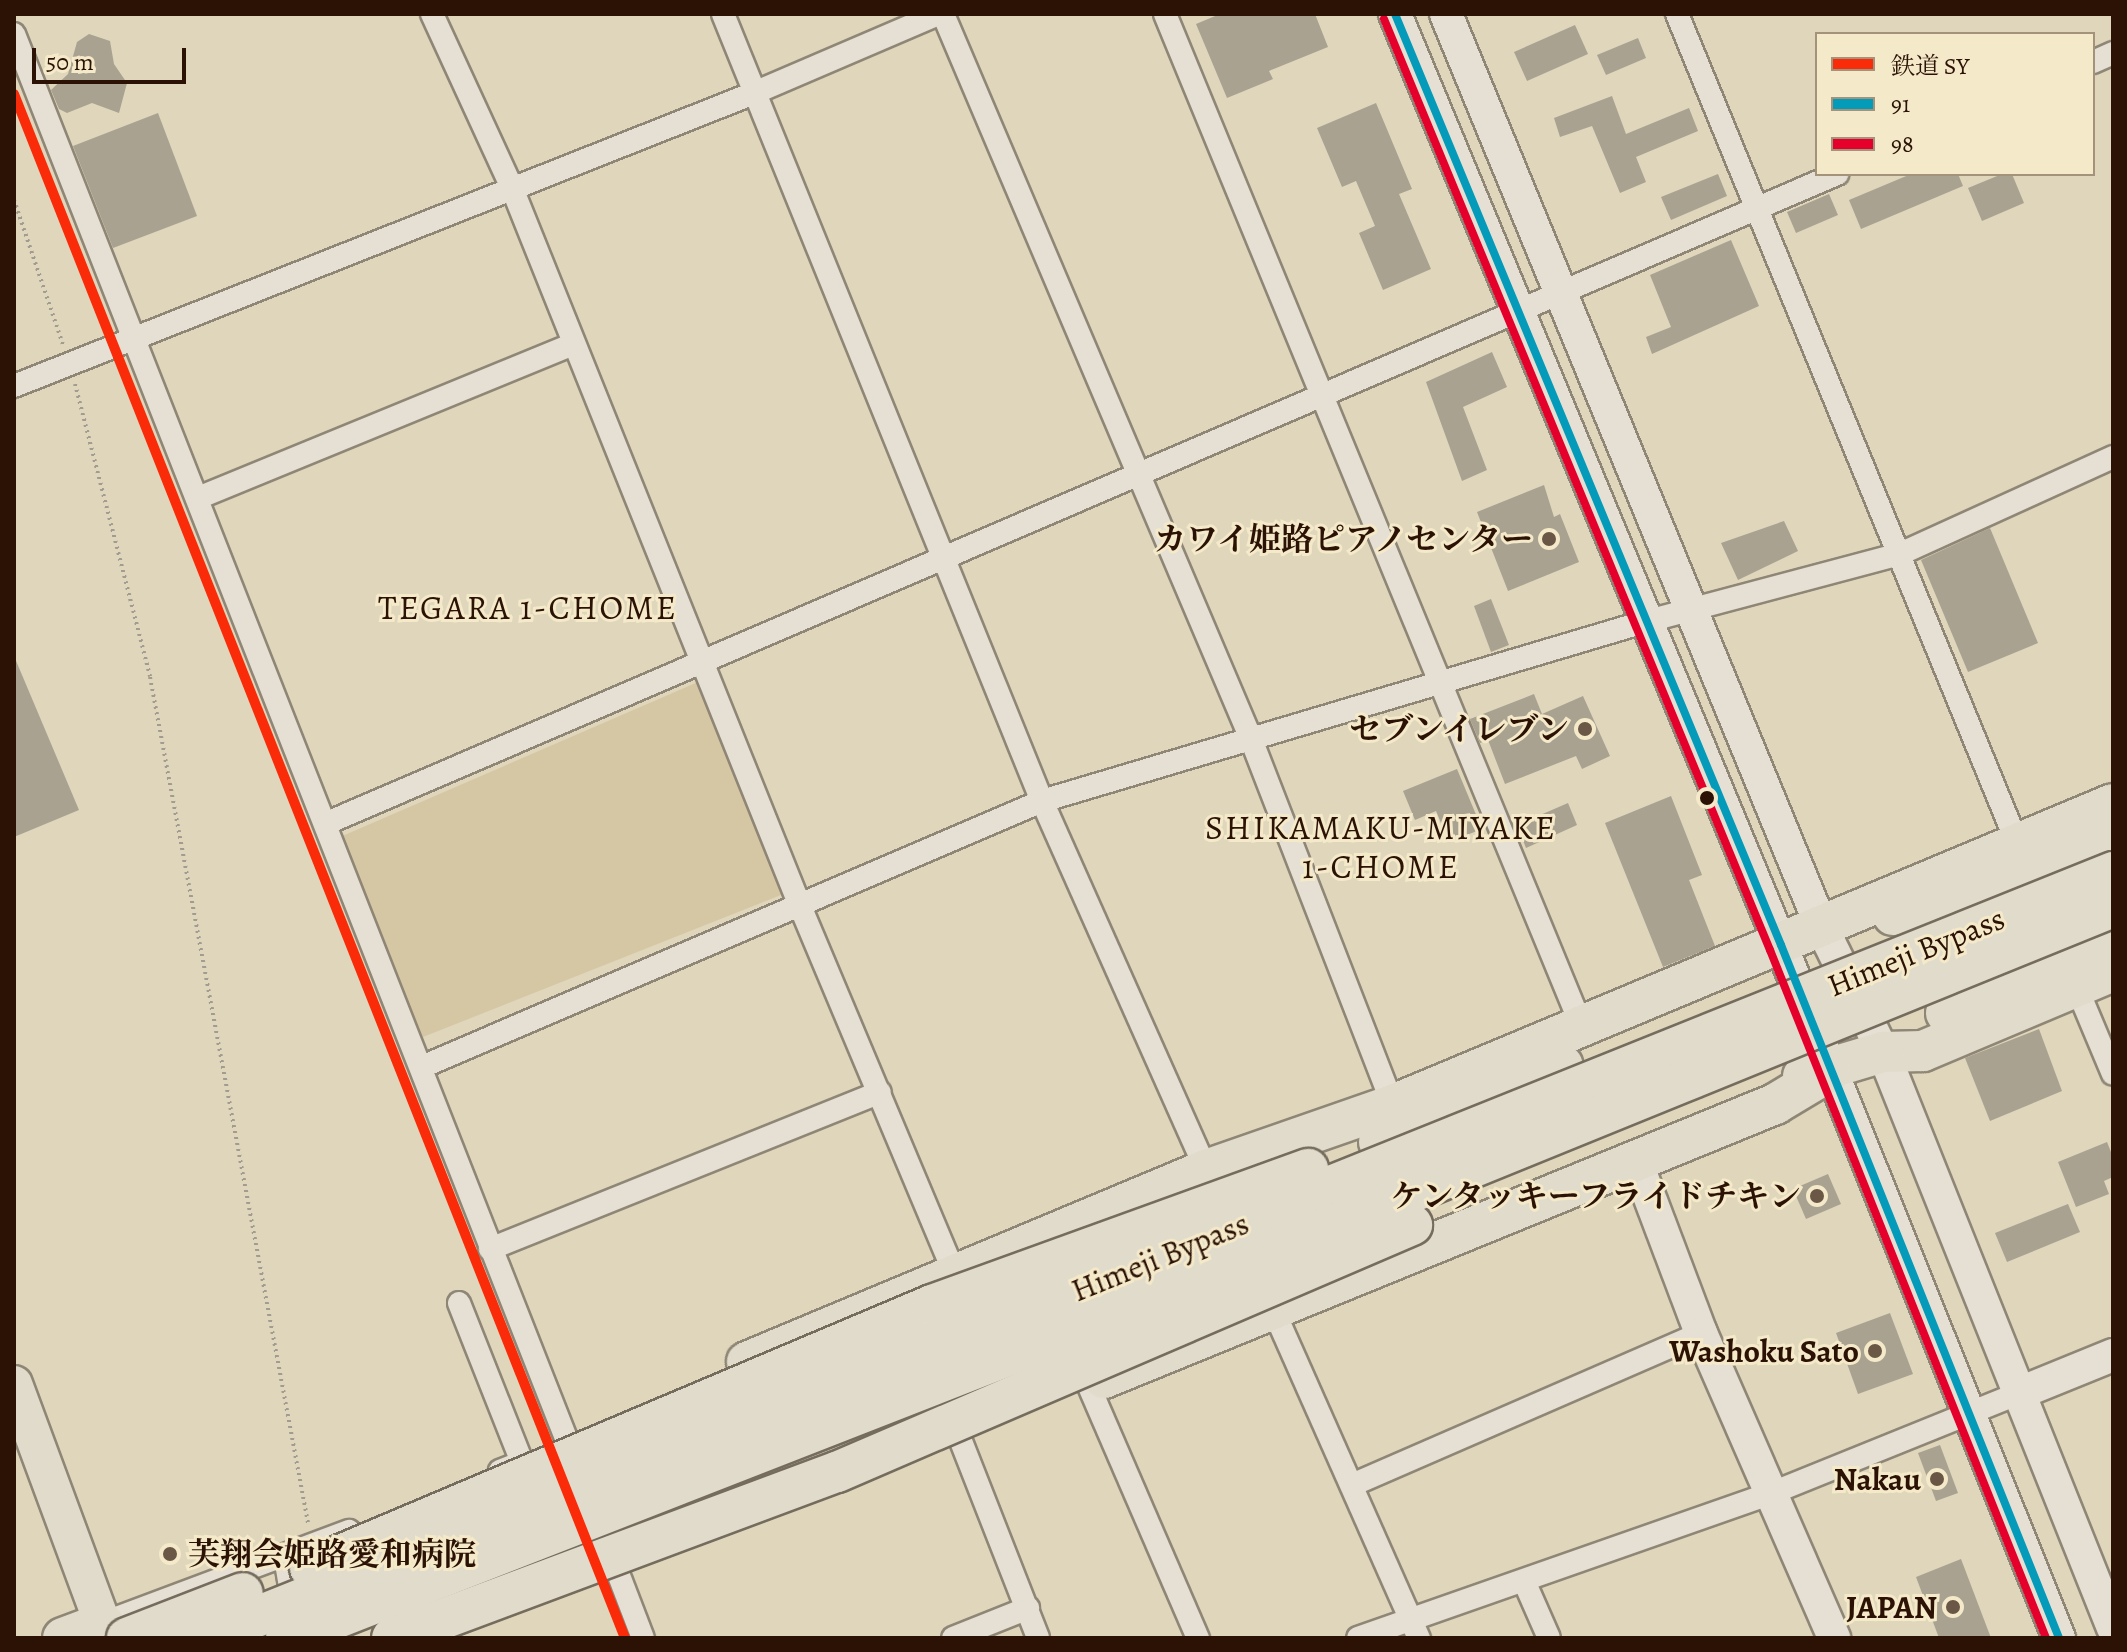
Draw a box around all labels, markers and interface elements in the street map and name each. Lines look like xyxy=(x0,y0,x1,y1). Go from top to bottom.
scale bar xyxy=(36,32,190,82)
legend xyxy=(1815,32,2095,176)
text: 50 m xyxy=(46,46,94,78)
text: 鉄道 SY xyxy=(1891,50,1969,82)
text: 91 xyxy=(1891,88,1910,120)
text: 98 xyxy=(1891,128,1914,160)
place label: カワイ姫路ピアノセンター xyxy=(1149,520,1533,558)
marker: カワイ姫路ピアノセンター xyxy=(1540,530,1558,548)
district label: TEGARA 1-CHOME xyxy=(378,588,678,628)
place label: セブンイレブン xyxy=(1345,710,1569,748)
marker: セブンイレブン xyxy=(1576,720,1594,738)
unlabelled marker xyxy=(1699,790,1715,806)
district label: SHIKAMAKU-MIYAKE 1-CHOME xyxy=(1205,807,1557,886)
street label: Himeji Bypass xyxy=(1822,899,2010,1005)
place label: ケンタッキーフライドチキン xyxy=(1385,1177,1801,1215)
marker: ケンタッキーフライドチキン xyxy=(1808,1187,1826,1205)
street label: Himeji Bypass xyxy=(1066,1204,1254,1310)
place label: Washoku Sato xyxy=(1669,1332,1859,1370)
marker: Washoku Sato xyxy=(1866,1342,1884,1360)
place label: Nakau xyxy=(1834,1460,1921,1498)
marker: Nakau xyxy=(1928,1470,1946,1488)
place label: 芙翔会姫路愛和病院 xyxy=(188,1535,476,1573)
marker: 芙翔会姫路愛和病院 xyxy=(159,1543,181,1565)
place label: JAPAN xyxy=(1846,1588,1937,1626)
marker: JAPAN xyxy=(1944,1598,1962,1616)

